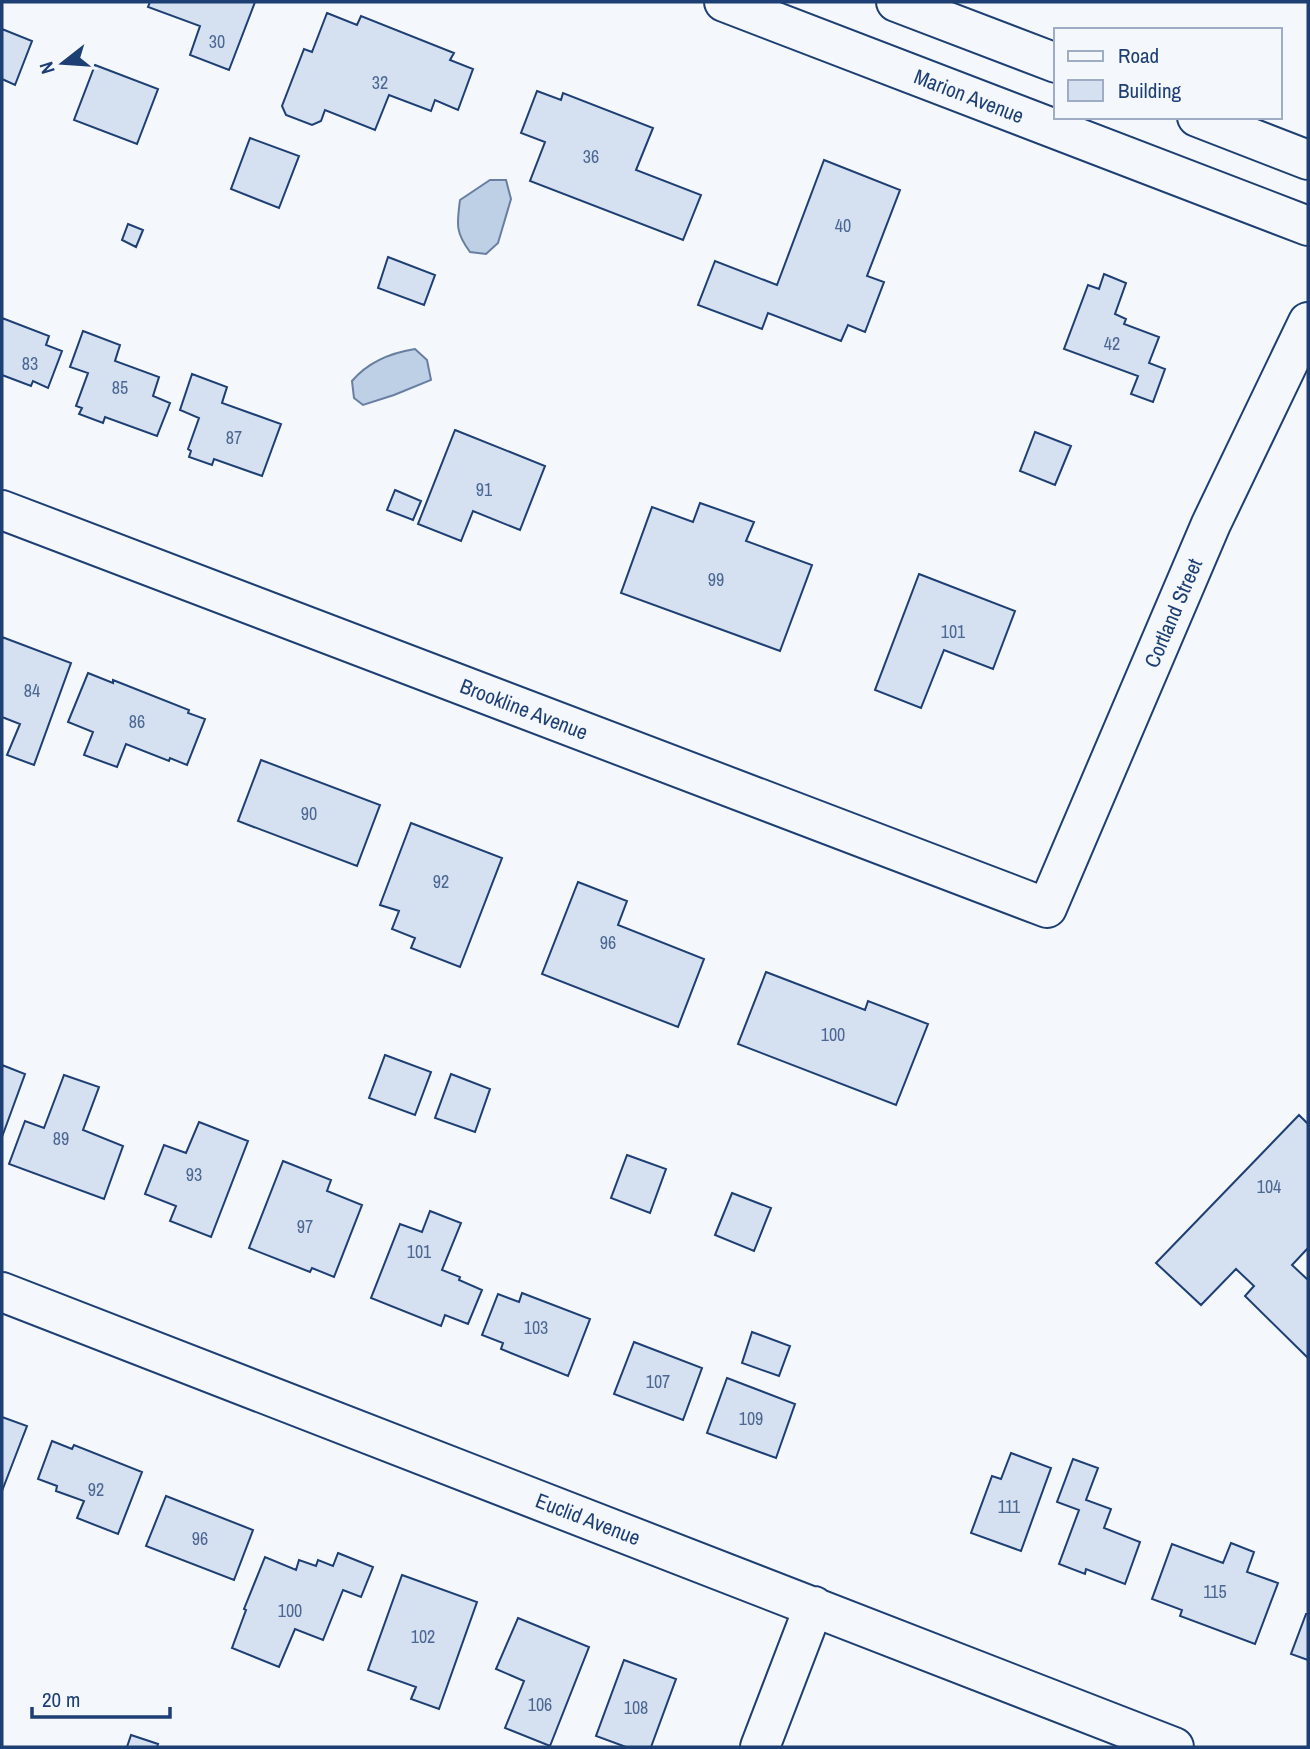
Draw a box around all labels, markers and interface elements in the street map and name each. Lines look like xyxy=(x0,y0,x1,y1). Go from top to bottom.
north arrow xyxy=(28,28,98,98)
legend xyxy=(1054,28,1282,119)
house number: 30 xyxy=(209,29,225,54)
text: Road xyxy=(1118,41,1159,70)
text: N xyxy=(33,59,61,77)
street label: Marion Avenue xyxy=(910,62,1028,130)
house number: 32 xyxy=(372,70,388,95)
text: Building xyxy=(1118,76,1182,105)
house number: 36 xyxy=(583,144,599,169)
house number: 40 xyxy=(835,213,851,238)
house number: 42 xyxy=(1104,331,1120,356)
house number: 83 xyxy=(22,351,38,376)
house number: 85 xyxy=(112,375,128,400)
house number: 87 xyxy=(226,425,242,450)
house number: 91 xyxy=(476,477,493,502)
street label: Cortland Street xyxy=(1137,554,1209,672)
house number: 99 xyxy=(708,567,724,592)
house number: 101 xyxy=(941,619,966,644)
street label: Brookline Avenue xyxy=(456,671,592,747)
house number: 84 xyxy=(24,678,40,703)
house number: 86 xyxy=(129,709,145,734)
house number: 90 xyxy=(301,801,317,826)
house number: 92 xyxy=(433,869,449,894)
house number: 96 xyxy=(600,930,616,955)
house number: 100 xyxy=(821,1022,845,1047)
house number: 89 xyxy=(53,1126,69,1151)
house number: 93 xyxy=(186,1162,202,1187)
house number: 104 xyxy=(1257,1174,1281,1199)
house number: 97 xyxy=(297,1214,313,1239)
house number: 101 xyxy=(407,1239,432,1264)
house number: 103 xyxy=(524,1315,548,1340)
house number: 107 xyxy=(646,1369,670,1394)
house number: 109 xyxy=(739,1406,763,1431)
house number: 92 xyxy=(88,1477,104,1502)
street label: Euclid Avenue xyxy=(532,1486,644,1552)
house number: 111 xyxy=(998,1494,1021,1519)
house number: 96 xyxy=(192,1526,208,1551)
house number: 115 xyxy=(1203,1579,1227,1604)
house number: 100 xyxy=(278,1598,302,1623)
house number: 102 xyxy=(411,1624,435,1649)
scale bar xyxy=(32,1676,170,1720)
text: 20 m xyxy=(42,1685,80,1714)
house number: 106 xyxy=(528,1692,552,1717)
house number: 108 xyxy=(624,1695,648,1720)

